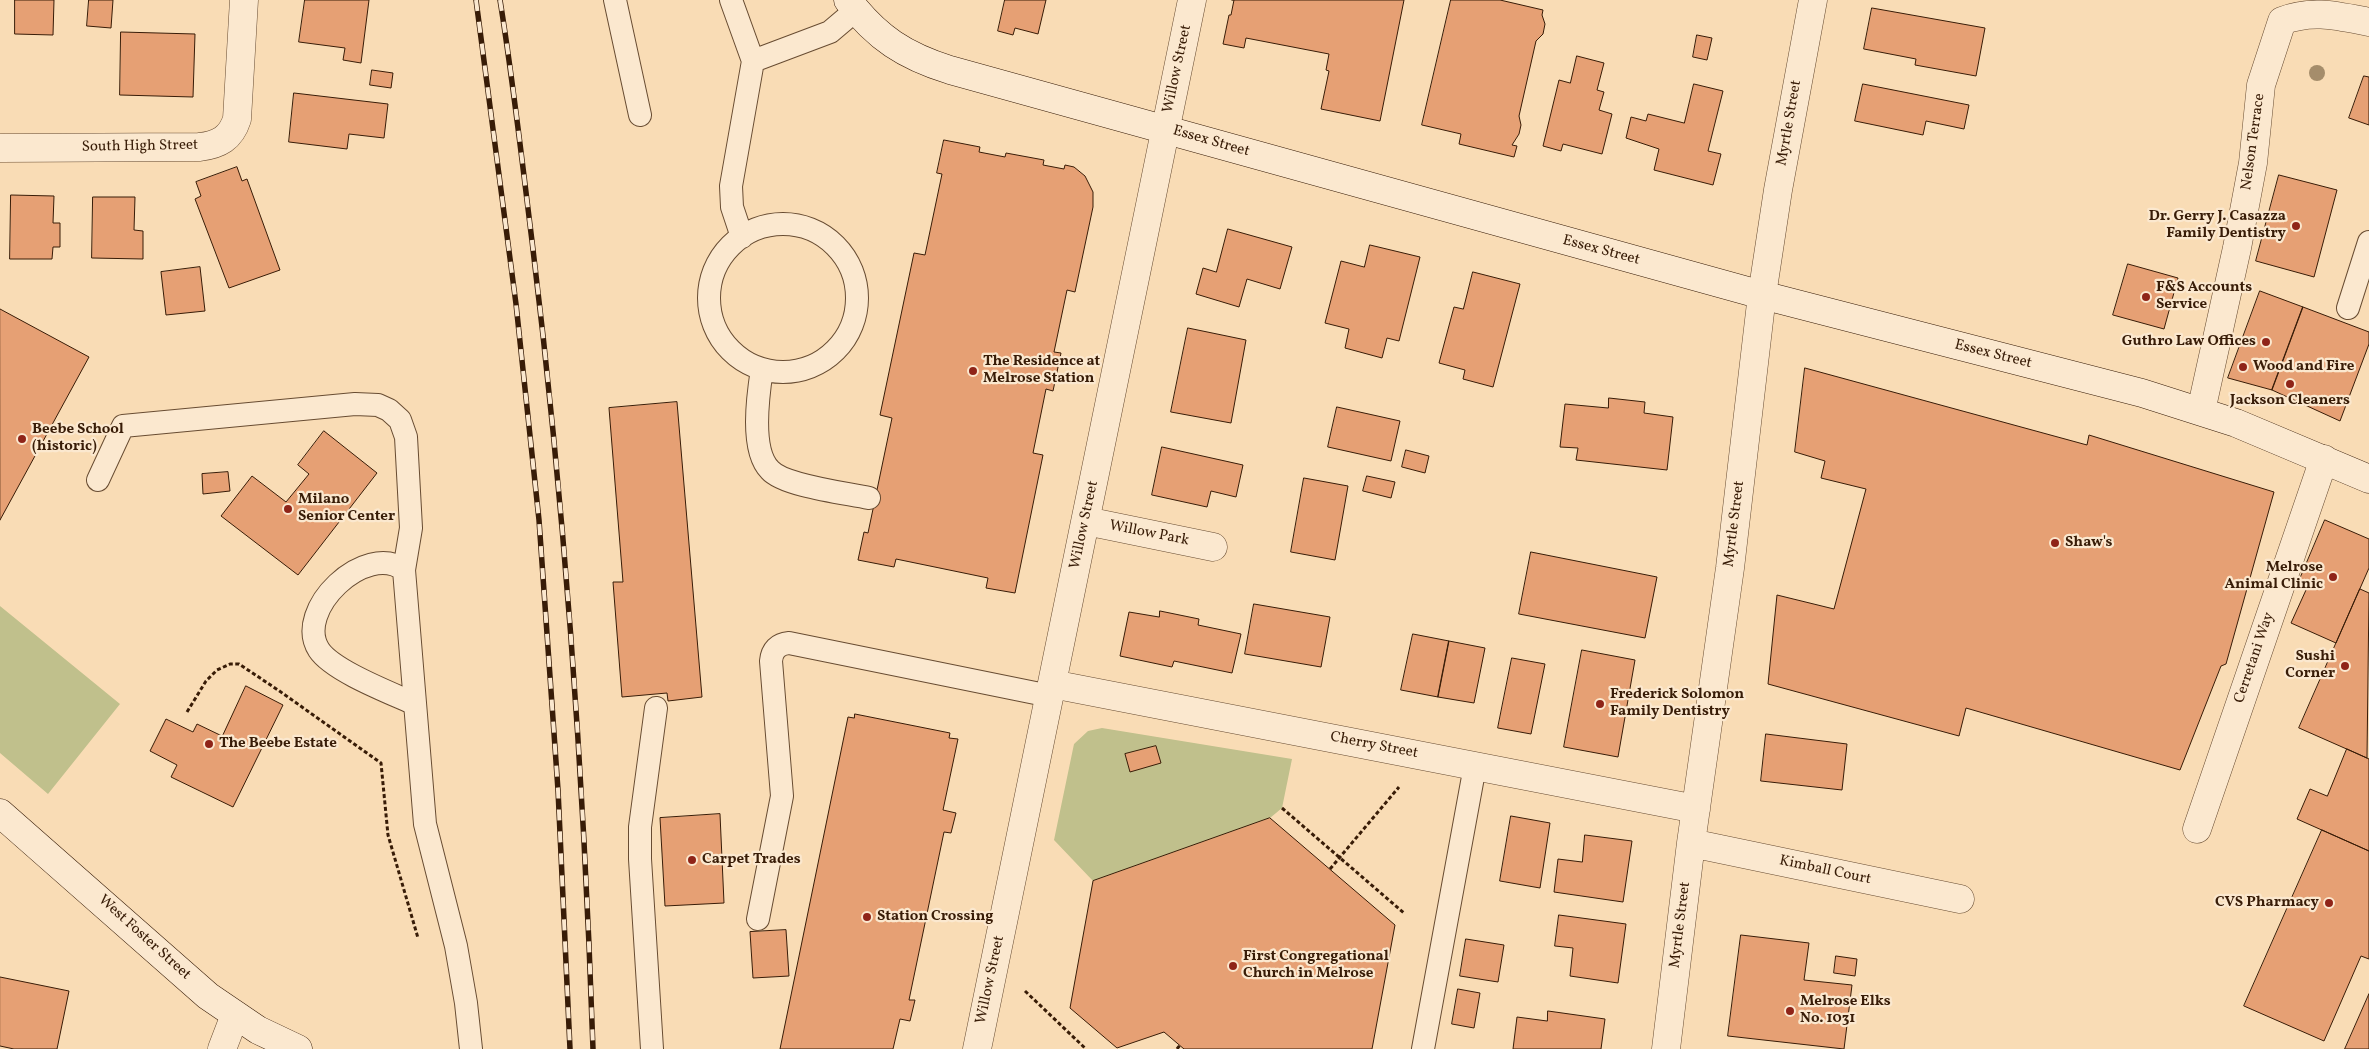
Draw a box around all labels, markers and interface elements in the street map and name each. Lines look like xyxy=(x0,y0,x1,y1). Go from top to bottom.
street label: Willow Street xyxy=(1160,23,1196,115)
street label: Myrtle Street xyxy=(1774,79,1806,167)
street label: Nelson Terrace xyxy=(2238,92,2270,192)
street label: Essex Street xyxy=(1171,122,1251,162)
street label: South High Street xyxy=(82,137,198,157)
place label: Dr. Gerry J. Casazza Family Dentistry xyxy=(2149,208,2286,243)
marker: Dr. Gerry J. Casazza Family Dentistry xyxy=(2290,220,2302,232)
street label: Essex Street xyxy=(1560,232,1642,270)
place label: F&S Accounts Service xyxy=(2156,279,2252,314)
marker: F&S Accounts Service xyxy=(2140,291,2152,303)
place label: Guthro Law Offices xyxy=(2122,333,2256,351)
marker: Guthro Law Offices xyxy=(2260,336,2272,348)
street label: Essex Street xyxy=(1952,337,2034,373)
place label: The Residence at Melrose Station xyxy=(983,353,1100,388)
place label: Wood and Fire xyxy=(2253,358,2354,376)
marker: Wood and Fire xyxy=(2237,361,2249,373)
marker: The Residence at Melrose Station xyxy=(967,365,979,377)
marker: Jackson Cleaners xyxy=(2284,378,2296,390)
place label: Jackson Cleaners xyxy=(2230,392,2350,410)
place label: Beebe School (historic) xyxy=(32,421,124,456)
marker: Beebe School (historic) xyxy=(16,433,28,445)
street label: Willow Street xyxy=(1067,479,1103,571)
street label: Myrtle Street xyxy=(1721,480,1749,568)
place label: Milano Senior Center xyxy=(298,491,395,526)
marker: Milano Senior Center xyxy=(282,503,294,515)
street label: Willow Park xyxy=(1107,517,1191,551)
place label: Shaw's xyxy=(2065,534,2113,552)
marker: Shaw's xyxy=(2049,537,2061,549)
place label: Melrose Animal Clinic xyxy=(2224,559,2323,594)
marker: Melrose Animal Clinic xyxy=(2327,571,2339,583)
street label: Cerretani Way xyxy=(2231,610,2279,706)
place label: Sushi Corner xyxy=(2285,648,2335,683)
marker: Sushi Corner xyxy=(2339,660,2351,672)
place label: Frederick Solomon Family Dentistry xyxy=(1610,686,1744,721)
marker: Frederick Solomon Family Dentistry xyxy=(1594,698,1606,710)
street label: Cherry Street xyxy=(1329,729,1419,763)
place label: The Beebe Estate xyxy=(219,735,337,753)
marker: The Beebe Estate xyxy=(203,738,215,750)
place label: Carpet Trades xyxy=(702,851,801,869)
street label: Kimball Court xyxy=(1777,852,1873,890)
marker: Carpet Trades xyxy=(686,854,698,866)
street label: Myrtle Street xyxy=(1667,881,1695,969)
street label: West Foster Street xyxy=(94,892,194,984)
place label: CVS Pharmacy xyxy=(2215,894,2319,912)
marker: CVS Pharmacy xyxy=(2323,897,2335,909)
place label: Station Crossing xyxy=(877,908,994,926)
marker: Station Crossing xyxy=(861,911,873,923)
street label: Willow Street xyxy=(973,934,1009,1026)
place label: First Congregational Church in Melrose xyxy=(1243,948,1389,983)
marker: First Congregational Church in Melrose xyxy=(1227,960,1239,972)
place label: Melrose Elks No. 1031 xyxy=(1800,993,1891,1028)
marker: Melrose Elks No. 1031 xyxy=(1784,1005,1796,1017)

